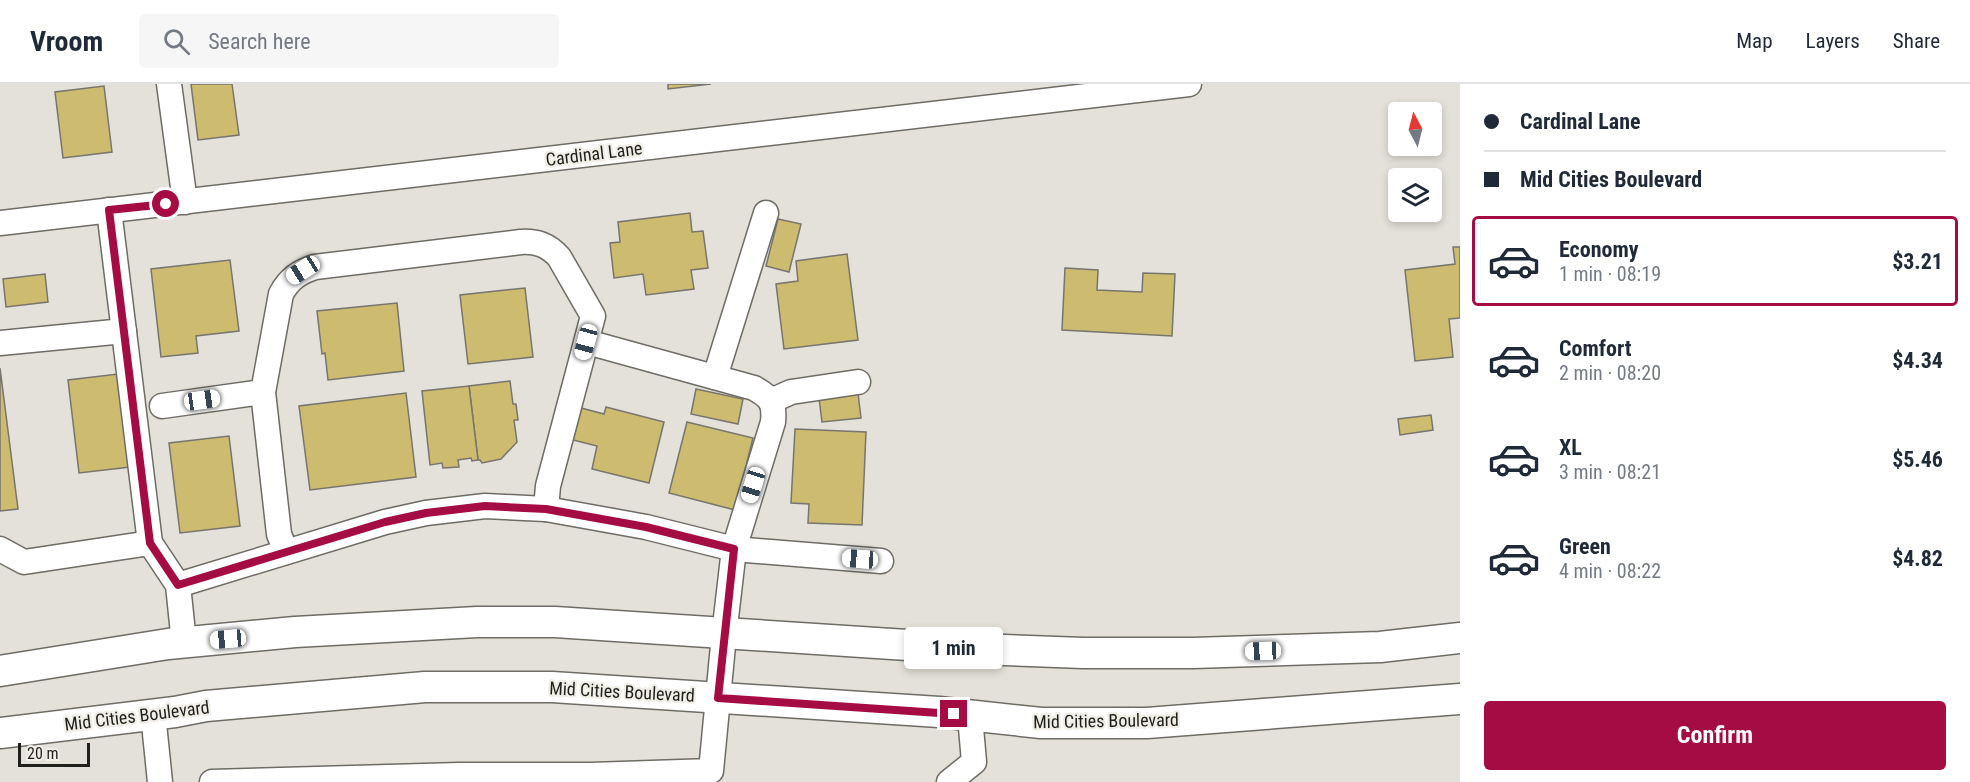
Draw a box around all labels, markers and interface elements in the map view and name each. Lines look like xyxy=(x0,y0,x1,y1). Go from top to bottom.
search box xyxy=(139,14,559,68)
text: Vroom xyxy=(30,25,103,58)
icon: search xyxy=(160,25,193,58)
text: Search here xyxy=(208,29,311,54)
text: Map xyxy=(1736,29,1773,53)
text: Layers xyxy=(1806,29,1860,53)
text: Share xyxy=(1893,29,1940,53)
north arrow xyxy=(1388,102,1442,156)
map controls xyxy=(1388,102,1442,222)
text: Cardinal Lane xyxy=(1520,109,1640,134)
street label: Cardinal Lane xyxy=(544,137,643,170)
text: Mid Cities Boulevard xyxy=(1520,167,1702,192)
button: layers xyxy=(1388,168,1442,222)
route start xyxy=(152,190,179,217)
icon: car xyxy=(1487,234,1541,288)
text: Economy xyxy=(1559,237,1639,262)
text: $3.21 xyxy=(1892,249,1943,274)
car xyxy=(283,253,323,287)
text: 1 min · 08:19 xyxy=(1559,262,1661,286)
car xyxy=(573,322,599,362)
icon: car xyxy=(1487,333,1541,387)
text: Comfort xyxy=(1559,336,1632,361)
text: $4.34 xyxy=(1892,348,1943,373)
text: 2 min · 08:20 xyxy=(1559,361,1661,385)
car xyxy=(183,389,221,411)
icon: car xyxy=(1487,432,1541,486)
text: XL xyxy=(1559,435,1582,460)
text: $5.46 xyxy=(1892,447,1943,472)
text: 3 min · 08:21 xyxy=(1559,460,1661,484)
car xyxy=(739,465,767,505)
icon: car xyxy=(1487,531,1541,585)
text: Green xyxy=(1559,534,1611,559)
text: $4.82 xyxy=(1892,546,1943,571)
car xyxy=(841,549,879,569)
text: 4 min · 08:22 xyxy=(1559,559,1661,583)
callout: 1 min xyxy=(904,627,1004,669)
car xyxy=(209,628,247,650)
text: 1 min xyxy=(931,636,976,660)
car xyxy=(1245,641,1281,661)
street label: Mid Cities Boulevard xyxy=(549,677,695,706)
street label: Mid Cities Boulevard xyxy=(63,696,211,735)
route end xyxy=(940,700,967,727)
button: Confirm xyxy=(1484,701,1946,770)
street label: Mid Cities Boulevard xyxy=(1033,709,1179,732)
scale bar xyxy=(18,740,90,768)
text: 20 m xyxy=(27,744,59,763)

